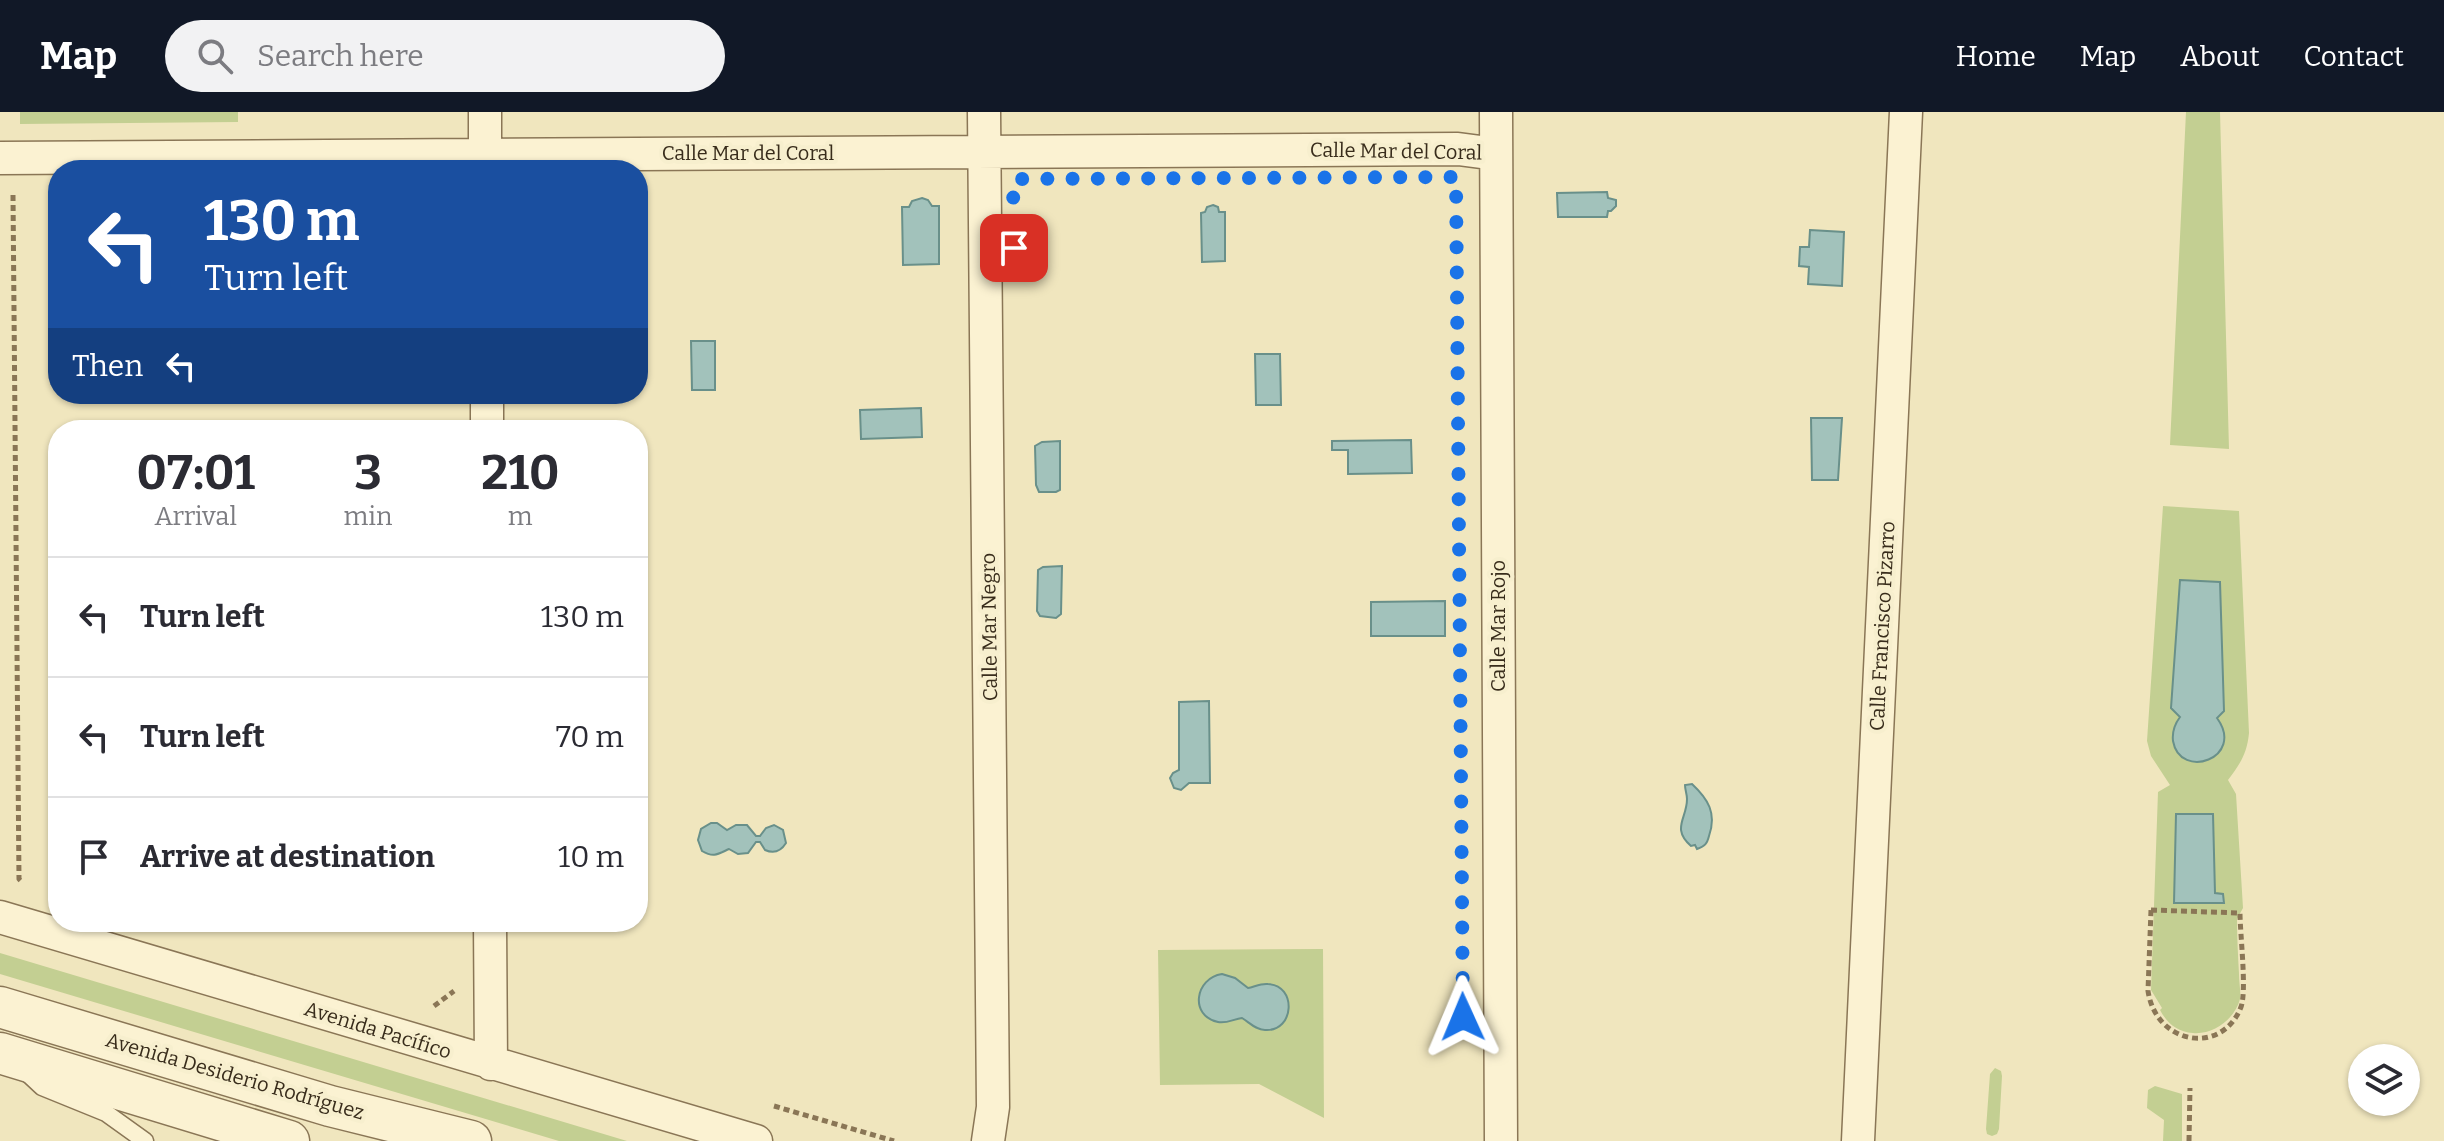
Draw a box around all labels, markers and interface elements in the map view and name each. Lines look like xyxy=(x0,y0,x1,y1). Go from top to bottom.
search box xyxy=(165,20,725,92)
text: Map xyxy=(40,33,117,79)
icon: search xyxy=(193,34,237,78)
text: Search here xyxy=(257,38,424,74)
text: Home xyxy=(1956,40,2036,73)
text: Map xyxy=(2080,40,2136,73)
text: About xyxy=(2180,40,2260,73)
text: Contact xyxy=(2304,40,2404,73)
street label: Calle Mar del Coral xyxy=(1310,137,1483,165)
street label: Calle Mar del Coral xyxy=(662,141,834,165)
text: 130 m xyxy=(204,188,360,255)
icon: left xyxy=(72,192,176,296)
pin xyxy=(980,214,1048,282)
icon: arrive xyxy=(992,226,1036,270)
text: Turn left xyxy=(204,256,348,300)
icon: left xyxy=(159,344,203,388)
text: Then xyxy=(72,348,143,384)
text: 07:01 xyxy=(137,444,255,502)
text: 3 xyxy=(354,444,382,502)
text: 210 xyxy=(481,444,559,502)
text: Arrival xyxy=(155,501,237,532)
text: min xyxy=(344,501,393,532)
text: m xyxy=(508,501,533,532)
street label: Calle Francisco Pizarro xyxy=(1865,520,1899,732)
street label: Calle Mar Negro xyxy=(976,553,1002,701)
street label: Calle Mar Rojo xyxy=(1486,560,1511,692)
icon: left xyxy=(72,595,116,639)
text: Turn left xyxy=(140,599,265,635)
text: 130 m xyxy=(541,599,624,635)
icon: left xyxy=(72,715,116,759)
text: Turn left xyxy=(140,719,265,755)
text: 70 m xyxy=(556,719,624,755)
icon: arrive xyxy=(72,835,116,879)
text: Arrive at destination xyxy=(140,839,435,875)
text: 10 m xyxy=(558,839,624,875)
position arrow xyxy=(1421,975,1505,1059)
street label: Avenida Pacífico xyxy=(302,996,454,1064)
street label: Avenida Desiderio Rodríguez xyxy=(103,1028,367,1124)
map controls xyxy=(2348,1044,2420,1116)
button: layers xyxy=(2348,1044,2420,1116)

